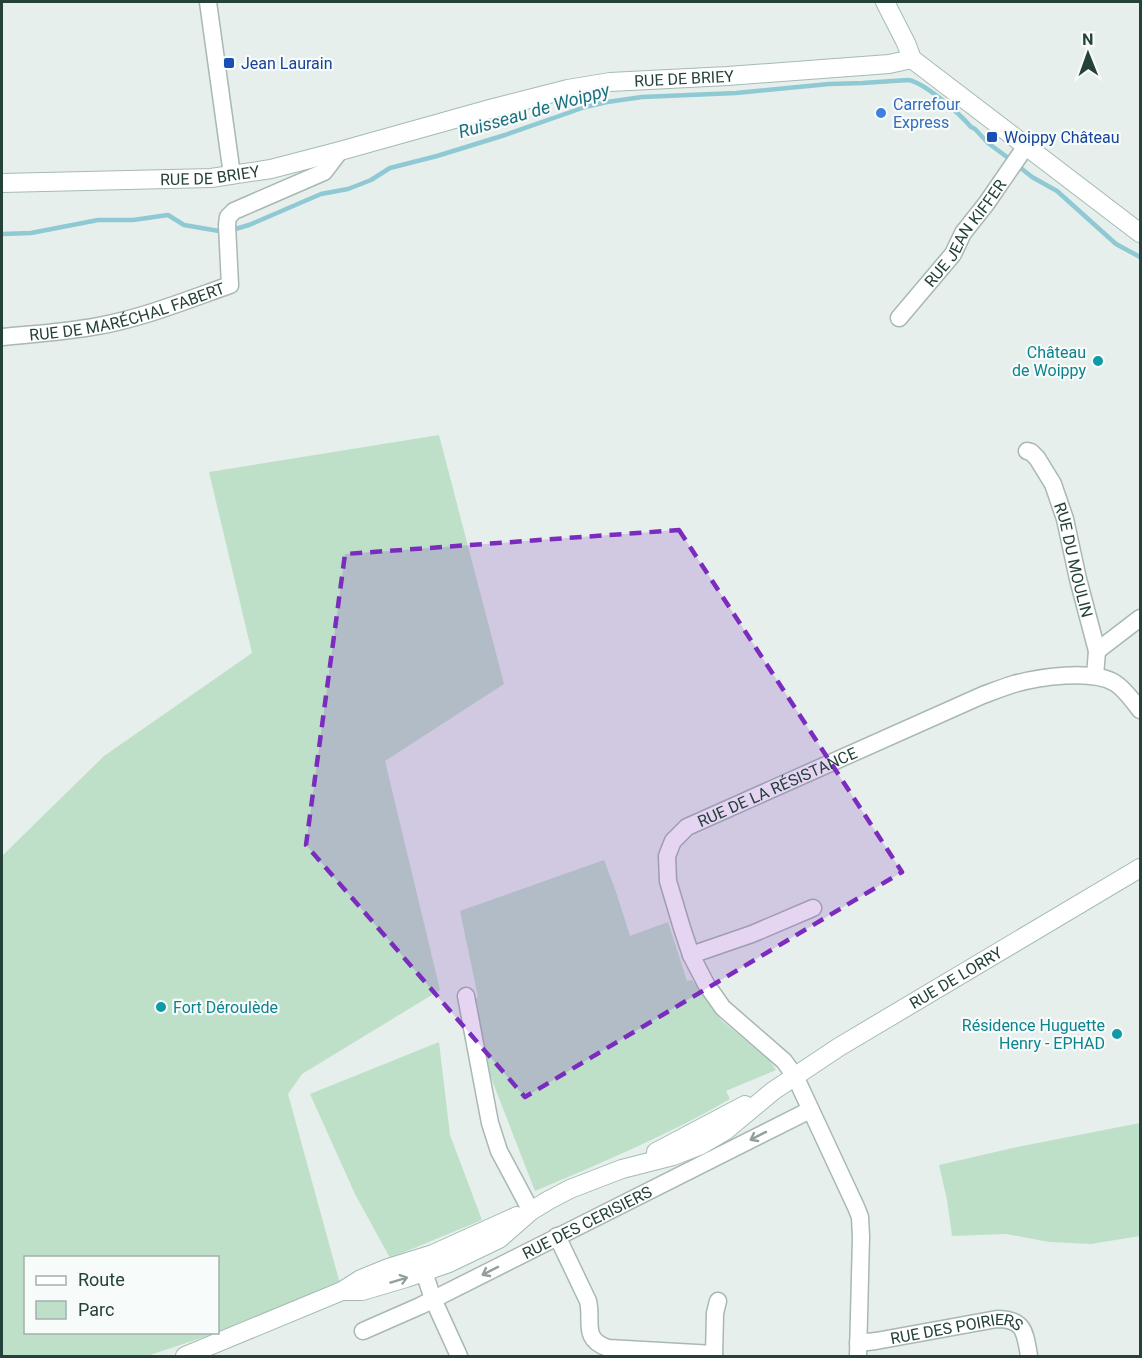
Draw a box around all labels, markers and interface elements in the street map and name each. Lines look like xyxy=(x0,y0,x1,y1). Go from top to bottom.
north arrow xyxy=(1058,24,1118,84)
text: N xyxy=(1082,30,1094,49)
place label: Jean Laurain xyxy=(241,54,333,73)
marker: Jean Laurain xyxy=(222,56,236,70)
street label: RUE DE BRIEY xyxy=(634,67,735,91)
water label: Ruisseau de Woippy xyxy=(456,79,613,142)
place label: Carrefour Express xyxy=(893,95,961,132)
marker: Carrefour Express xyxy=(874,106,888,120)
place label: Woippy Château xyxy=(1004,128,1120,147)
marker: Woippy Château xyxy=(985,130,999,144)
street label: RUE DE BRIEY xyxy=(160,162,261,189)
street label: RUE JEAN KIFFER xyxy=(920,176,1010,291)
street label: RUE DE MARÉCHAL FABERT xyxy=(28,278,228,345)
place label: Château de Woippy xyxy=(1012,343,1086,380)
marker: Château de Woippy xyxy=(1091,354,1105,368)
street label: RUE DU MOULIN xyxy=(1050,500,1097,620)
street label: RUE DE LA RÉSISTANCE xyxy=(695,743,860,831)
street label: RUE DE LORRY xyxy=(906,943,1006,1013)
place label: Fort Déroulède xyxy=(173,998,278,1017)
marker: Fort Déroulède xyxy=(154,1000,168,1014)
place label: Résidence Huguette Henry - EPHAD xyxy=(962,1016,1105,1053)
marker: Résidence Huguette Henry - EPHAD xyxy=(1110,1027,1124,1041)
one-way arrow xyxy=(749,1131,767,1142)
street label: RUE DES CERISIERS xyxy=(519,1182,655,1263)
legend xyxy=(24,1256,219,1334)
one-way arrow xyxy=(481,1265,499,1277)
text: Route xyxy=(78,1269,125,1290)
one-way arrow xyxy=(389,1274,408,1285)
text: Parc xyxy=(78,1299,114,1320)
street label: RUE DES POIRIERS xyxy=(889,1310,1027,1348)

